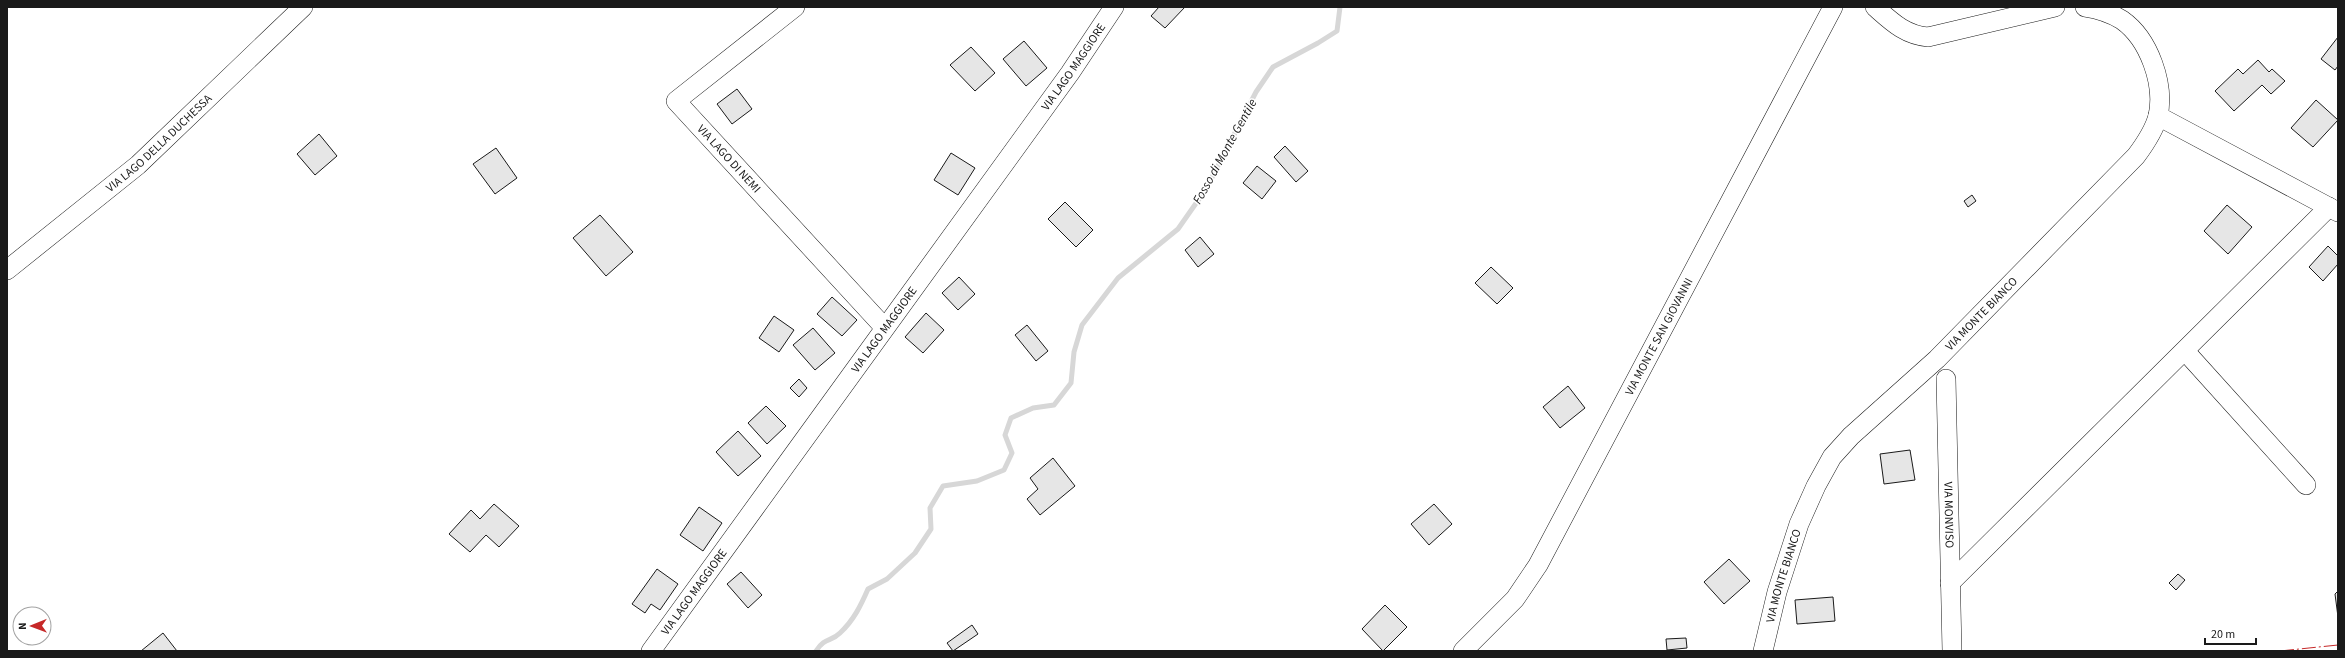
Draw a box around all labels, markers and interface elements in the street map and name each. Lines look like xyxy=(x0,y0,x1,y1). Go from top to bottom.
street label: VIA LAGO MAGGIORE xyxy=(1038,20,1110,114)
street label: VIA LAGO DELLA DUCHESSA xyxy=(103,90,216,196)
water label: Fosso di Monte Gentile xyxy=(1188,95,1261,208)
street label: VIA LAGO DI NEMI xyxy=(693,121,764,197)
street label: VIA MONTE BIANCO xyxy=(1942,274,2022,355)
street label: VIA MONTE SAN GIOVANNI xyxy=(1621,275,1697,399)
street label: VIA LAGO MAGGIORE xyxy=(847,283,921,376)
street label: VIA MONVISO xyxy=(1939,482,1958,548)
street label: VIA MONTE BIANCO xyxy=(1762,527,1806,624)
street label: VIA LAGO MAGGIORE xyxy=(657,546,731,639)
north arrow xyxy=(12,606,52,646)
scale bar xyxy=(2205,620,2256,646)
text: N xyxy=(15,622,30,630)
text: 20 m xyxy=(2211,626,2235,643)

